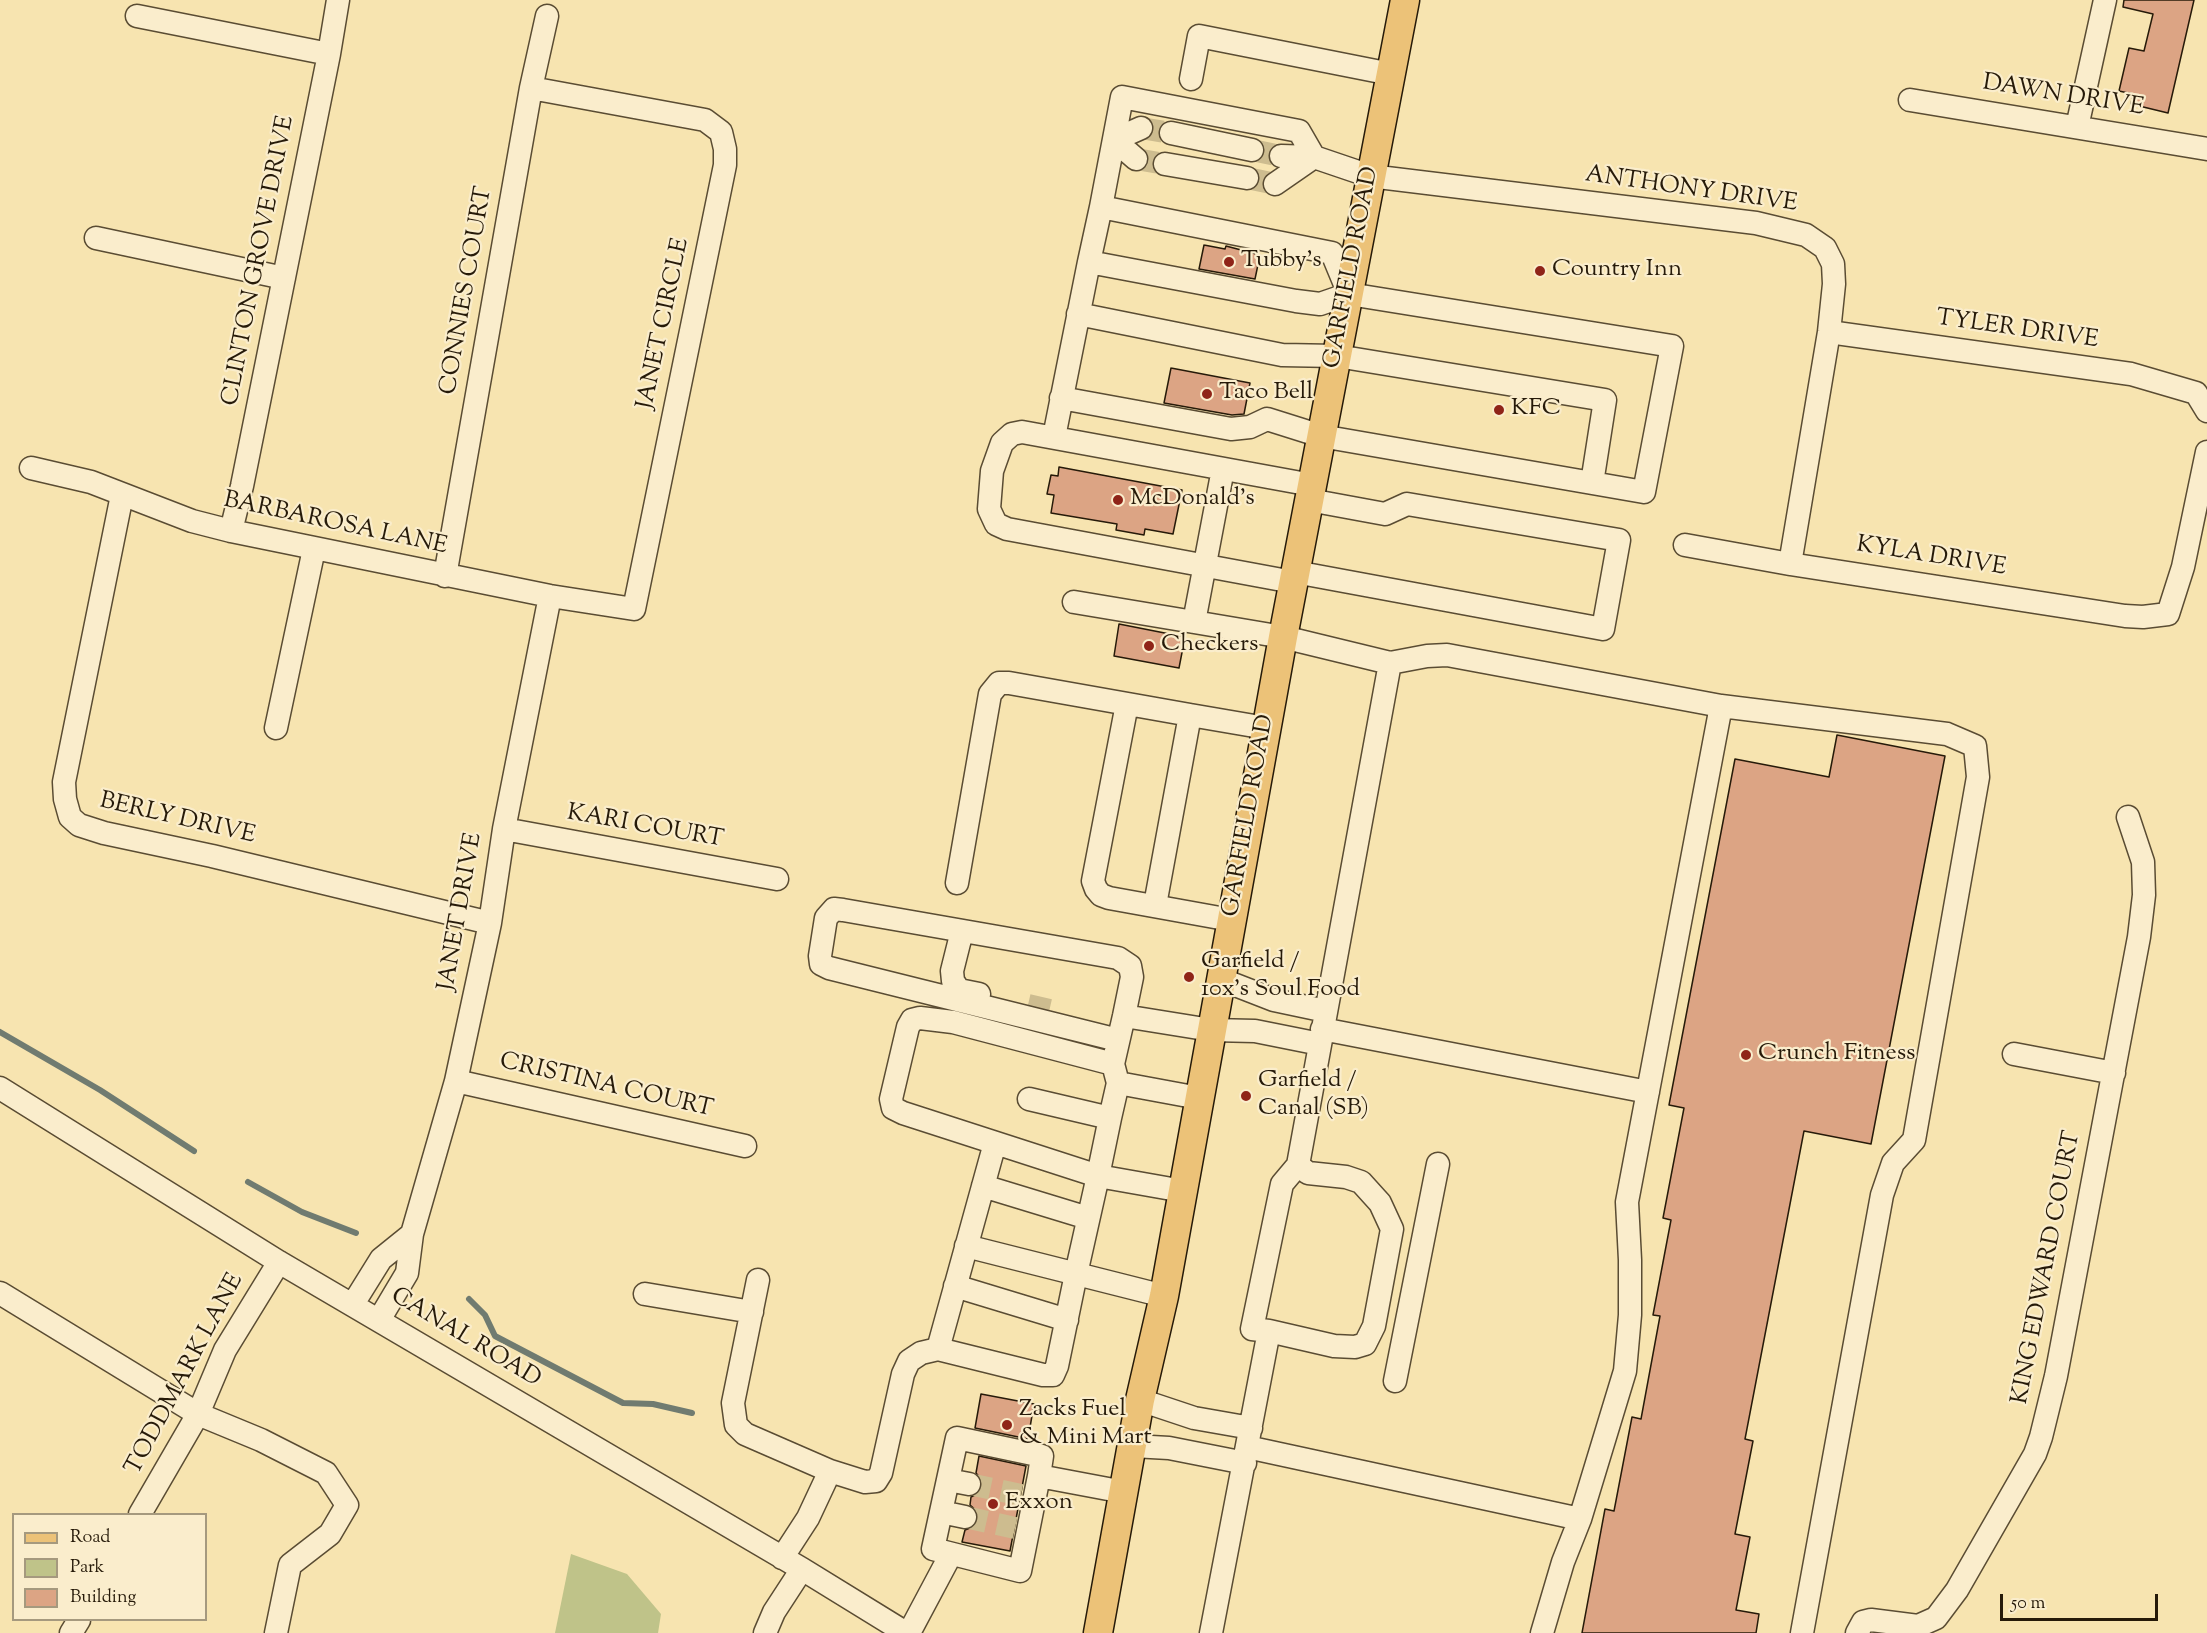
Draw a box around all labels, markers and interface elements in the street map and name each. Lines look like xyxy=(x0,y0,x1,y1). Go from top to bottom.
street label: DAWN DRIVE xyxy=(1980,70,2146,124)
street label: CLINTON GROVE DRIVE xyxy=(218,113,302,409)
street label: ANTHONY DRIVE xyxy=(1583,162,1799,220)
street label: GARFIELD ROAD xyxy=(1319,165,1387,371)
street label: CONNIES COURT xyxy=(436,185,500,397)
street label: JANET CIRCLE xyxy=(633,236,697,412)
place label: Tubby's xyxy=(1241,248,1322,276)
marker: Tubby's xyxy=(1222,255,1236,269)
place label: Country Inn xyxy=(1552,257,1682,285)
marker: Country Inn xyxy=(1533,264,1547,278)
street label: TYLER DRIVE xyxy=(1934,305,2100,357)
place label: Taco Bell xyxy=(1219,380,1313,408)
marker: Taco Bell xyxy=(1200,387,1214,401)
place label: KFC xyxy=(1511,396,1561,424)
marker: KFC xyxy=(1492,403,1506,417)
place label: McDonald's xyxy=(1130,486,1255,514)
street label: BARBAROSA LANE xyxy=(221,487,449,563)
marker: McDonald's xyxy=(1111,493,1125,507)
street label: KYLA DRIVE xyxy=(1854,532,2008,584)
place label: Checkers xyxy=(1161,632,1258,660)
marker: Checkers xyxy=(1142,639,1156,653)
street label: GARFIELD ROAD xyxy=(1218,713,1282,919)
street label: BERLY DRIVE xyxy=(96,788,258,852)
street label: KARI COURT xyxy=(564,800,726,856)
street label: JANET DRIVE xyxy=(434,831,490,993)
place label: Garfield / 10x's Soul Food xyxy=(1201,949,1360,1005)
marker: Garfield / 10x's Soul Food xyxy=(1182,970,1196,984)
place label: Crunch Fitness xyxy=(1758,1041,1916,1069)
street label: CRISTINA COURT xyxy=(496,1048,716,1126)
marker: Crunch Fitness xyxy=(1739,1048,1753,1062)
place label: Garfield / Canal (SB) xyxy=(1258,1068,1369,1124)
marker: Garfield / Canal (SB) xyxy=(1239,1089,1253,1103)
street label: KING EDWARD COURT xyxy=(2007,1129,2089,1407)
street label: TODDMARK LANE xyxy=(121,1269,251,1481)
street label: CANAL ROAD xyxy=(385,1283,545,1395)
place label: Zacks Fuel & Mini Mart xyxy=(1019,1397,1152,1453)
marker: Zacks Fuel & Mini Mart xyxy=(1000,1418,1014,1432)
place label: Exxon xyxy=(1005,1490,1073,1518)
marker: Exxon xyxy=(986,1497,1000,1511)
legend xyxy=(12,1513,207,1621)
text: Road xyxy=(70,1525,110,1551)
text: Park xyxy=(70,1555,104,1581)
scale bar xyxy=(2003,1582,2160,1620)
text: Building xyxy=(70,1585,136,1611)
text: 50 m xyxy=(2011,1591,2045,1617)

